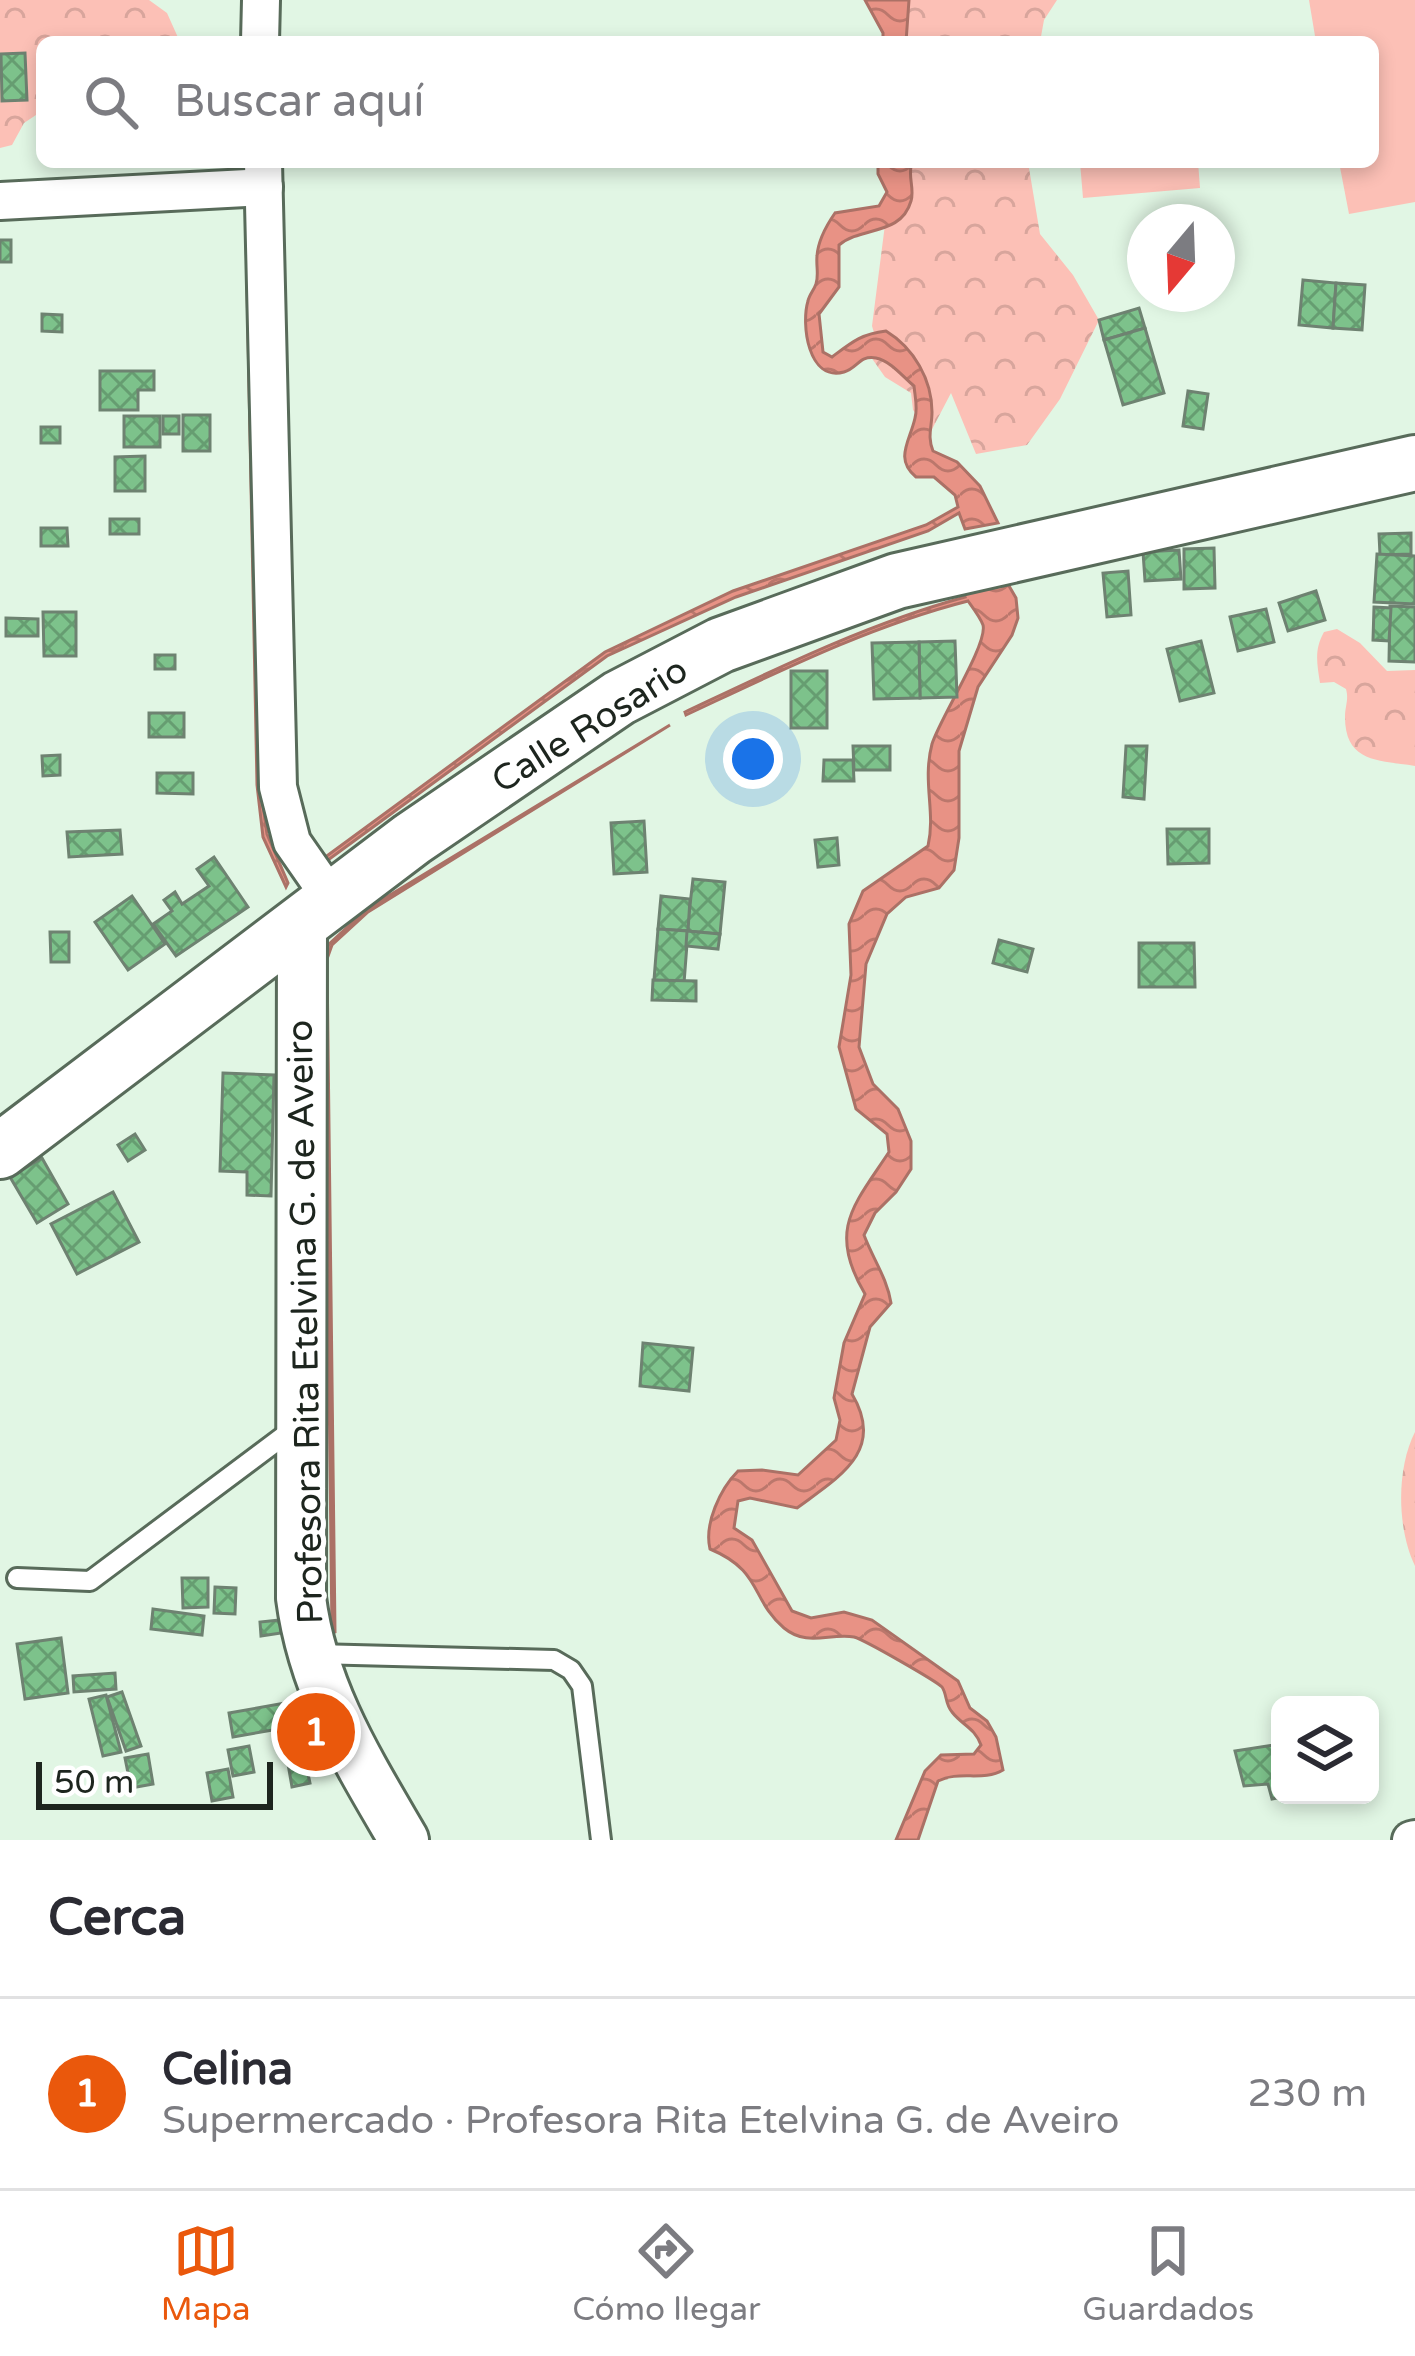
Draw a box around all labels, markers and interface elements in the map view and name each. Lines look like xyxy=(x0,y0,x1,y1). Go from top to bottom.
search box xyxy=(36,36,1379,168)
icon: search xyxy=(78,69,144,135)
text: Buscar aquí xyxy=(174,75,424,129)
north arrow xyxy=(1127,204,1235,312)
street label: Calle Rosario xyxy=(484,648,696,802)
your location xyxy=(723,729,783,789)
street label: Profesora Rita Etelvina G. de Aveiro xyxy=(279,1019,332,1625)
pin: 1 xyxy=(277,1687,355,1777)
map controls xyxy=(1271,1696,1379,1804)
button: layers xyxy=(1271,1696,1379,1804)
scale bar xyxy=(36,1756,273,1809)
text: 50 m xyxy=(54,1763,134,1802)
text: Cerca xyxy=(48,1887,186,1949)
text: Celina xyxy=(162,2043,293,2097)
text: 1 xyxy=(75,2070,99,2117)
text: 230 m xyxy=(1248,2070,1367,2117)
text: Supermercado · Profesora Rita Etelvina G. de Aveiro xyxy=(162,2097,1120,2144)
tab: Mapa xyxy=(161,2218,251,2329)
tab: Cómo llegar xyxy=(572,2218,761,2329)
tab: Guardados xyxy=(1082,2218,1254,2329)

